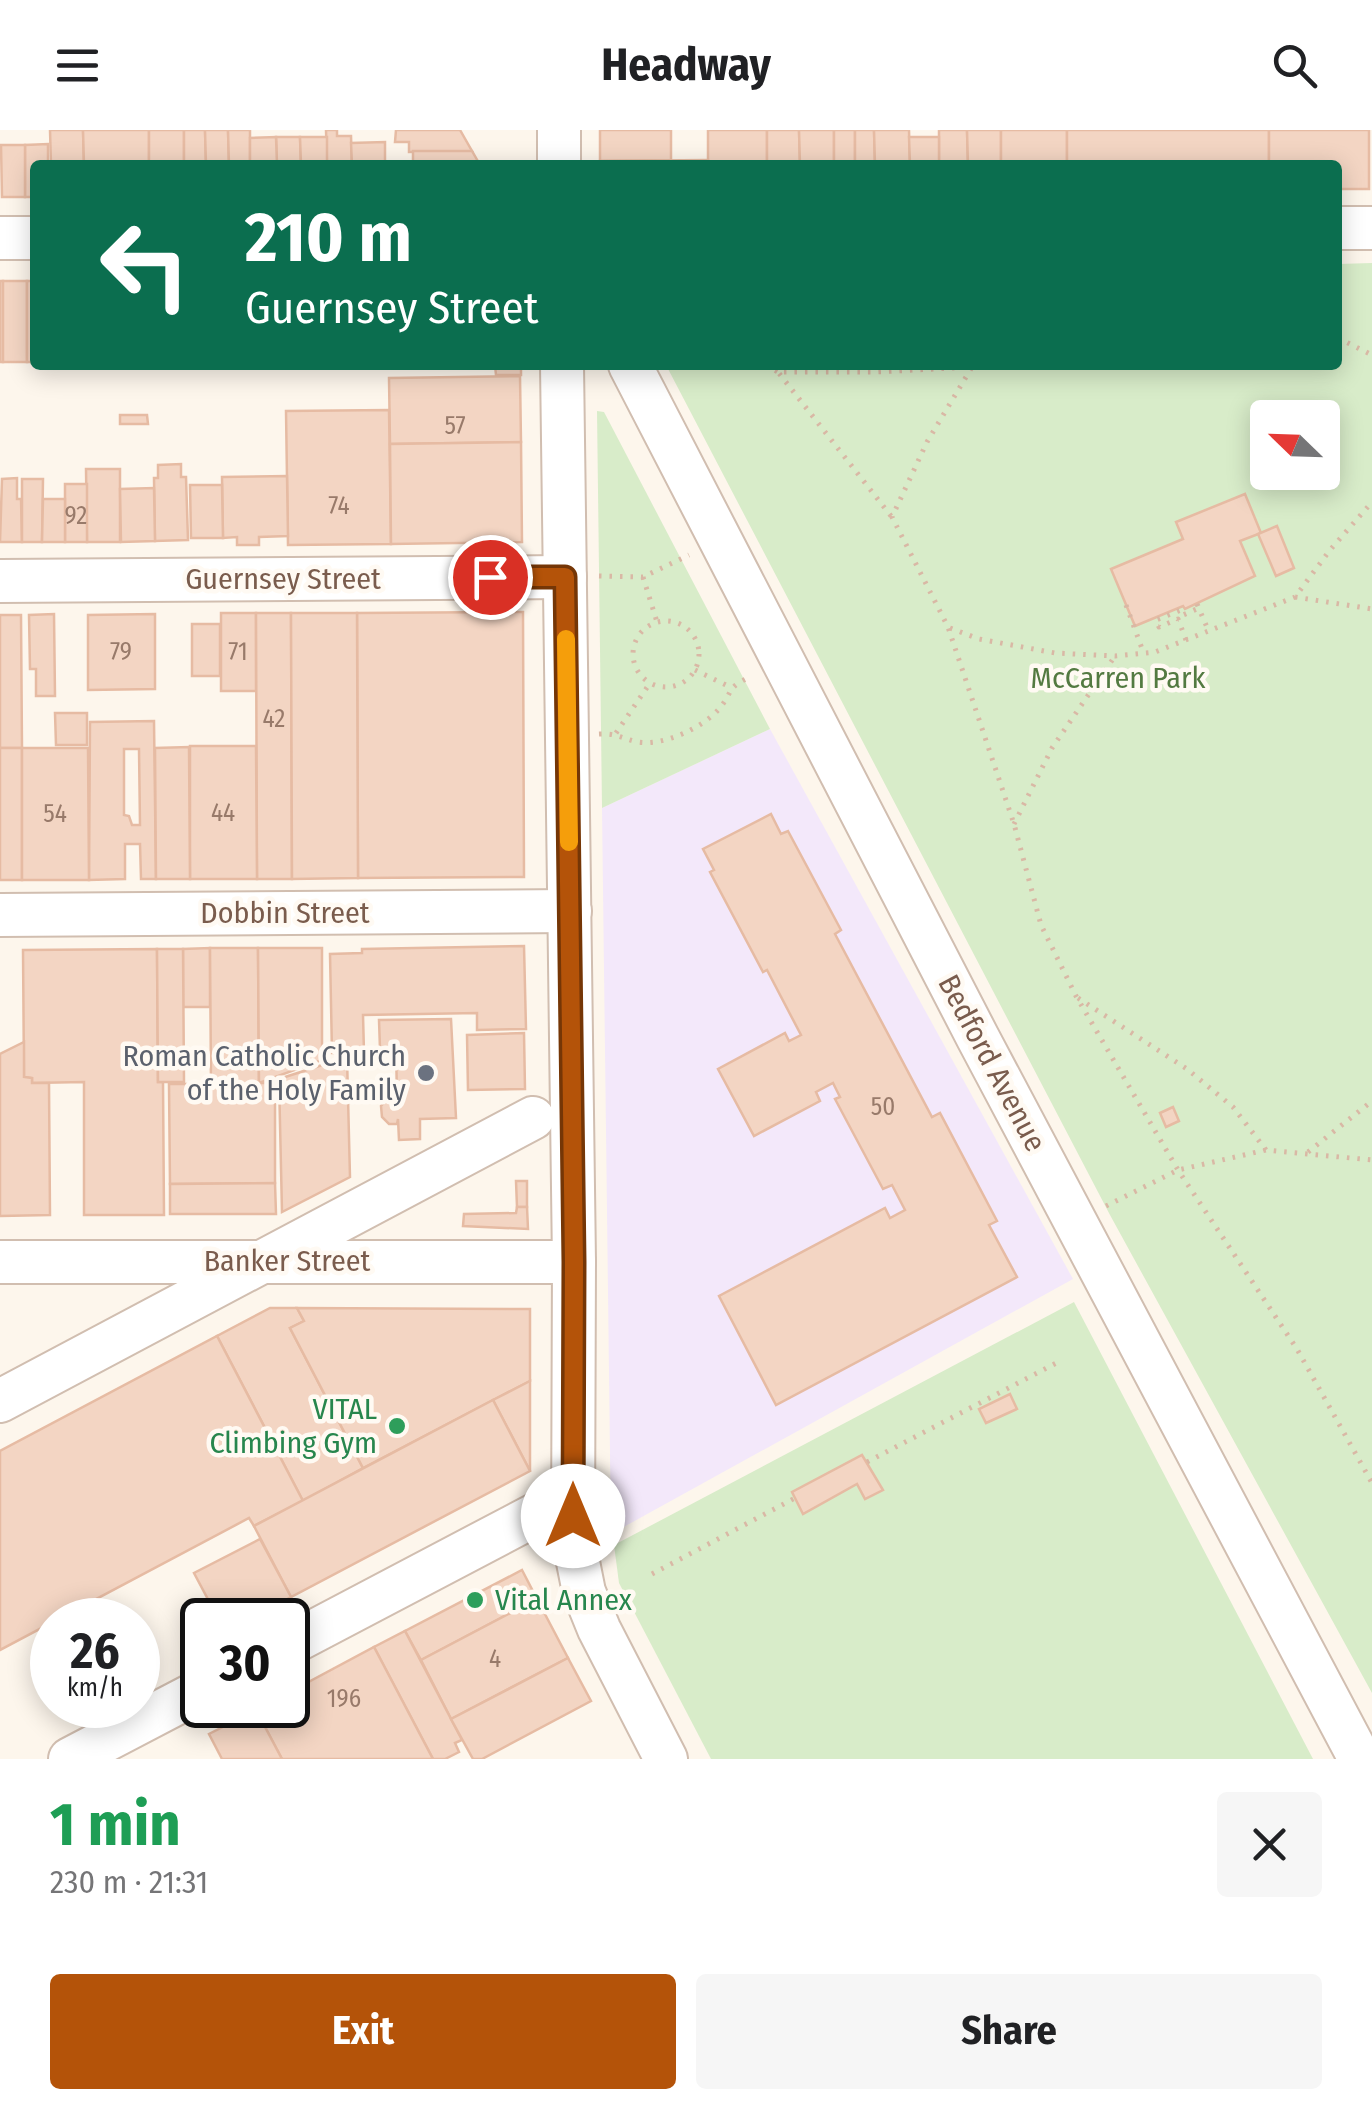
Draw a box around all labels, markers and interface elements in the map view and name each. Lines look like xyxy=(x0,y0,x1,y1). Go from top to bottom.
icon: menu xyxy=(50,38,105,93)
text: Headway xyxy=(601,38,771,92)
icon: search xyxy=(1267,38,1322,93)
text: 210 m xyxy=(245,196,412,280)
icon: left xyxy=(80,200,210,330)
text: Guernsey Street xyxy=(245,281,539,335)
north arrow xyxy=(1250,400,1340,490)
map controls xyxy=(1250,400,1340,490)
house number: 57 xyxy=(444,411,466,441)
house number: 74 xyxy=(328,491,350,521)
house number: 92 xyxy=(65,501,87,531)
pin xyxy=(448,535,533,620)
icon: arrive xyxy=(463,550,518,605)
street label: Guernsey Street xyxy=(185,561,381,597)
house number: 79 xyxy=(110,637,132,667)
house number: 71 xyxy=(228,637,248,667)
park label: McCarren Park xyxy=(1031,660,1205,696)
house number: 42 xyxy=(263,704,285,734)
house number: 44 xyxy=(211,798,235,828)
house number: 54 xyxy=(43,799,67,829)
street label: Dobbin Street xyxy=(200,895,370,931)
street label: Bedford Avenue xyxy=(930,969,1054,1157)
place label: Roman Catholic Church of the Holy Family xyxy=(123,1038,407,1108)
marker: Roman Catholic Church of the Holy Family xyxy=(415,1062,437,1084)
house number: 50 xyxy=(871,1092,895,1122)
street label: Banker Street xyxy=(204,1243,371,1279)
place label: VITAL Climbing Gym xyxy=(209,1391,377,1461)
marker: VITAL Climbing Gym xyxy=(386,1415,408,1437)
position arrow xyxy=(521,1464,625,1568)
place label: Vital Annex xyxy=(495,1582,633,1618)
marker: Vital Annex xyxy=(464,1589,486,1611)
speed limit sign: 30 xyxy=(180,1598,310,1728)
text: 26 xyxy=(70,1621,120,1681)
house number: 4 xyxy=(489,1644,501,1674)
text: km/h xyxy=(67,1673,123,1703)
house number: 196 xyxy=(327,1684,361,1714)
text: 1 min xyxy=(50,1789,181,1861)
button: close xyxy=(1217,1792,1322,1897)
text: 230 m · 21:31 xyxy=(50,1863,208,1901)
button: Exit xyxy=(50,1974,676,2089)
button: Share xyxy=(696,1974,1322,2089)

